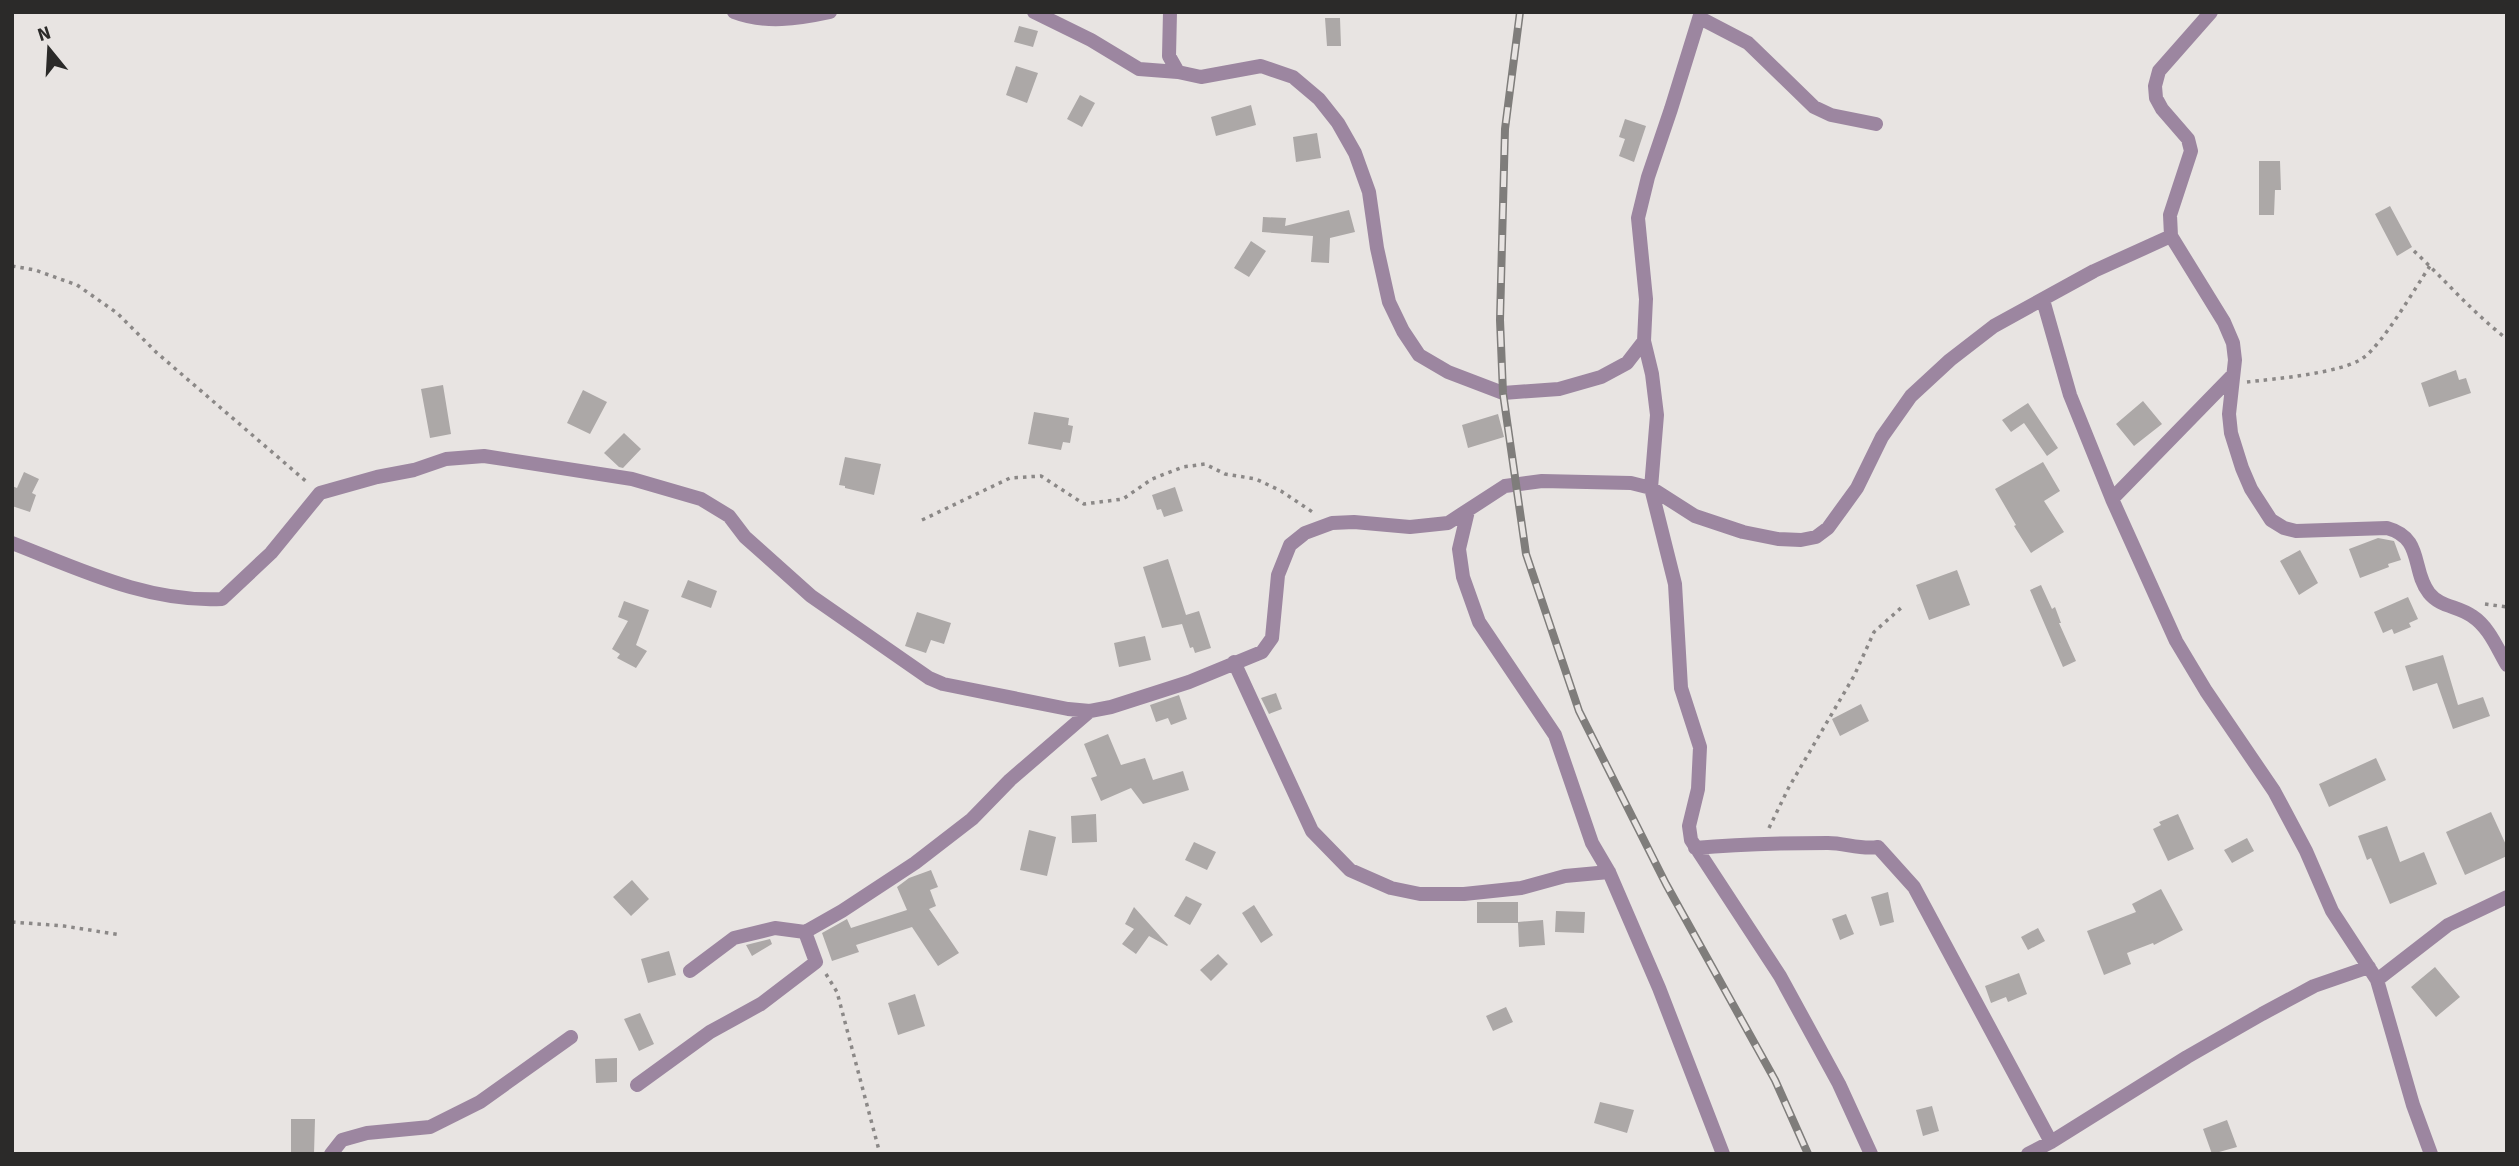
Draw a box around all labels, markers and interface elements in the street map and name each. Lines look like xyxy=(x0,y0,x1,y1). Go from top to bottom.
north arrow xyxy=(14,14,84,84)
text: N xyxy=(34,19,54,49)

